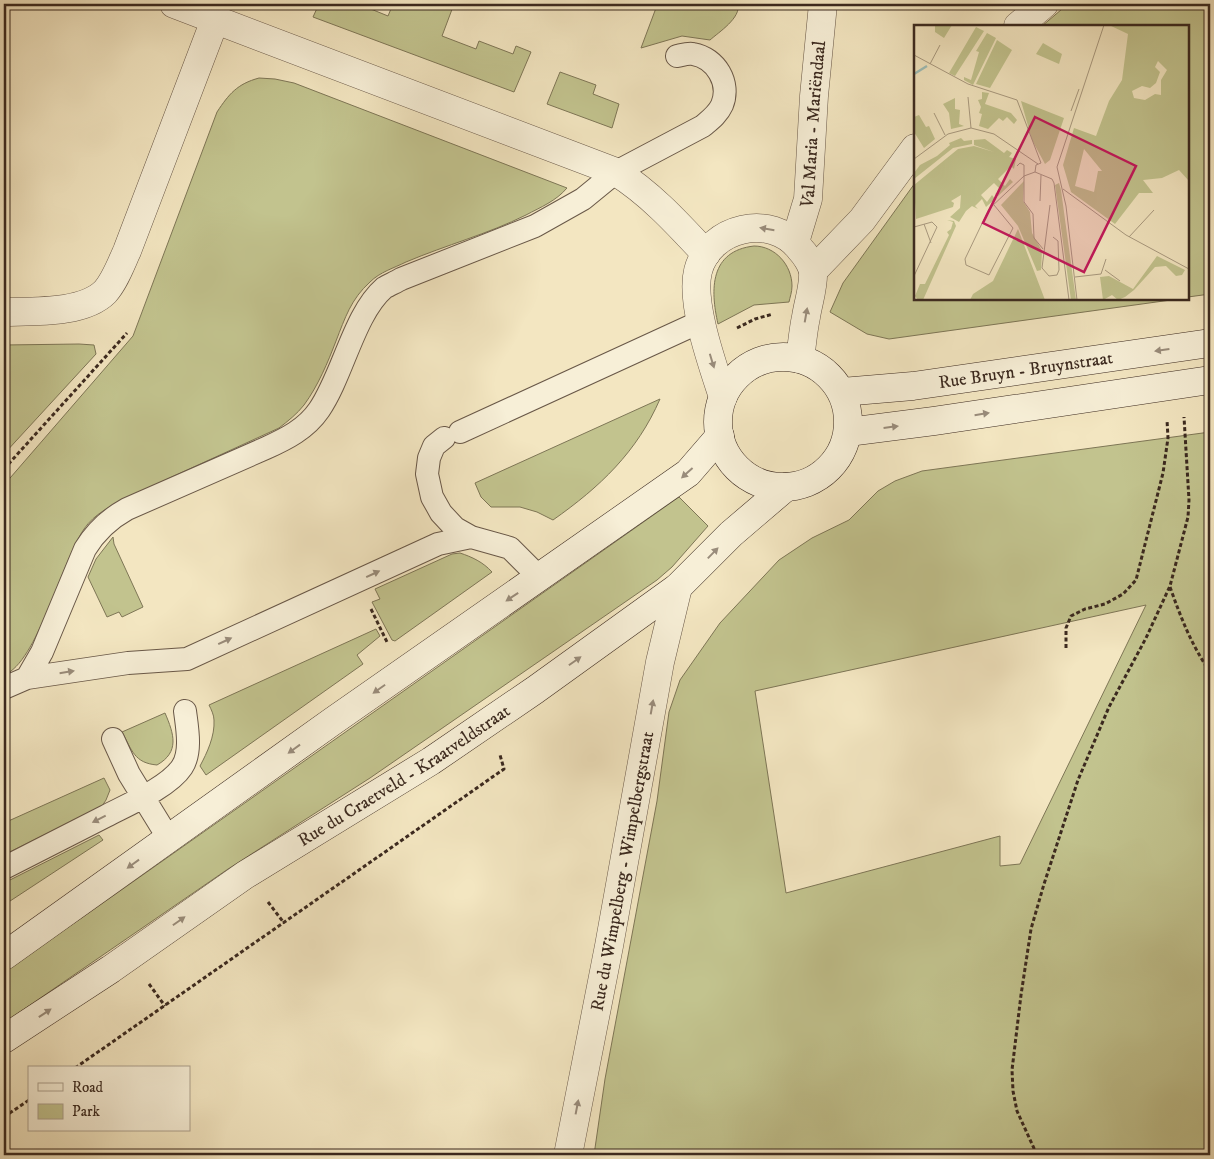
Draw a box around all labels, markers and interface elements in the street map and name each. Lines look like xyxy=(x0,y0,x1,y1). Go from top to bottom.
inset map xyxy=(914,25,1189,300)
street label: Val Maria - Mariëndaal xyxy=(796,39,831,212)
one-way arrow xyxy=(758,224,774,232)
one-way arrow xyxy=(803,306,811,322)
one-way arrow xyxy=(1154,346,1170,354)
street label: Rue Bruyn - Bruynstraat xyxy=(937,347,1115,394)
one-way arrow xyxy=(708,354,716,369)
one-way arrow xyxy=(974,410,990,418)
one-way arrow xyxy=(883,423,899,431)
one-way arrow xyxy=(681,467,694,478)
one-way arrow xyxy=(707,547,719,559)
one-way arrow xyxy=(366,569,380,577)
one-way arrow xyxy=(505,592,519,602)
one-way arrow xyxy=(218,637,232,645)
one-way arrow xyxy=(568,656,582,666)
one-way arrow xyxy=(60,668,76,676)
one-way arrow xyxy=(372,684,385,694)
one-way arrow xyxy=(648,698,656,714)
street label: Rue du Craetveld - Kraatveldstraat xyxy=(294,700,515,852)
street label: Rue du Wimpelberg - Wimpelbergstraat xyxy=(586,729,659,1013)
one-way arrow xyxy=(287,744,301,754)
one-way arrow xyxy=(92,815,106,823)
one-way arrow xyxy=(126,859,140,869)
one-way arrow xyxy=(172,916,186,926)
one-way arrow xyxy=(38,1008,52,1018)
legend xyxy=(28,1066,190,1132)
text: Road xyxy=(72,1078,104,1097)
one-way arrow xyxy=(573,1100,581,1115)
text: Park xyxy=(72,1102,101,1121)

